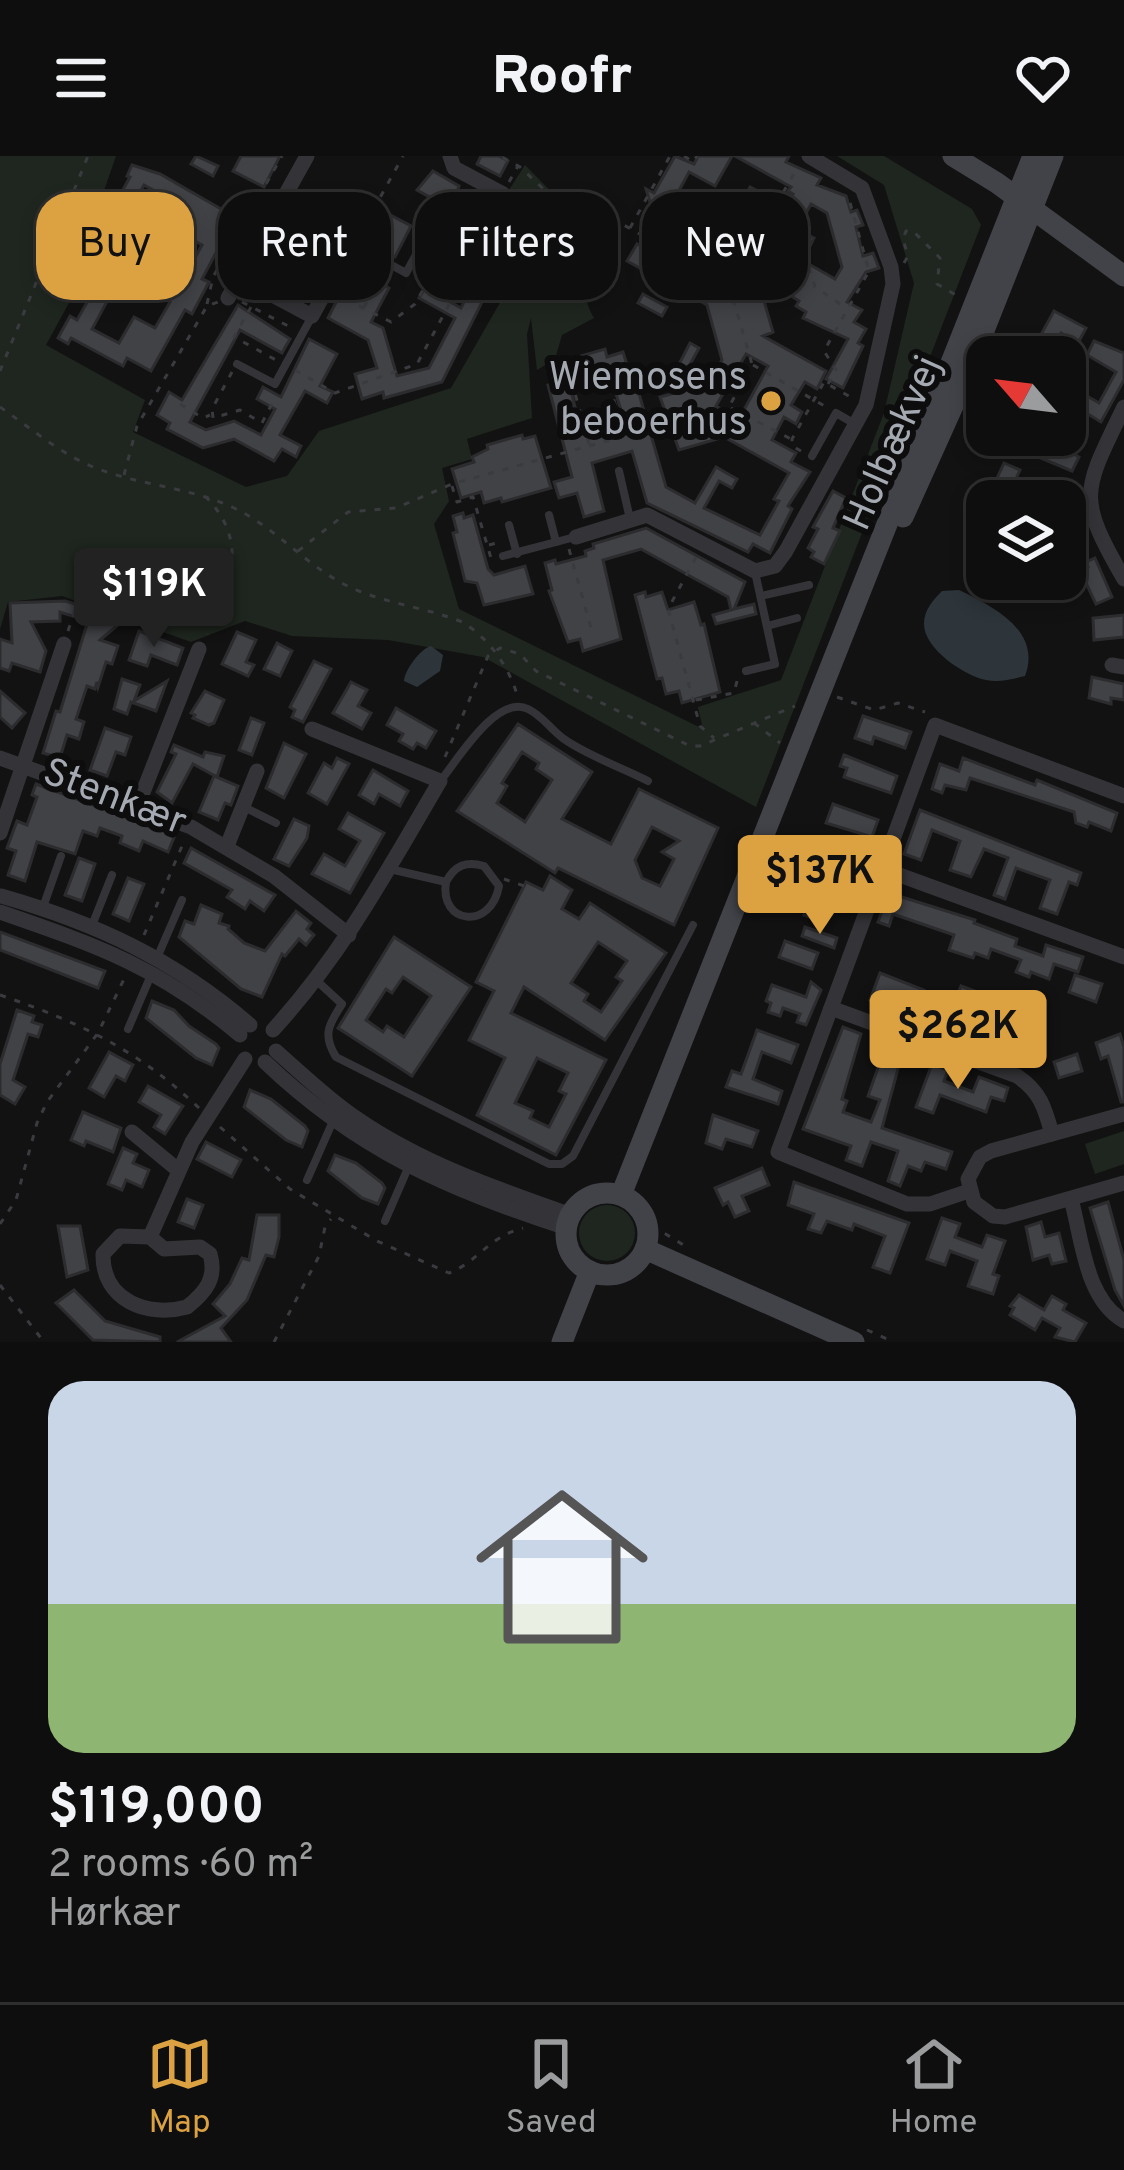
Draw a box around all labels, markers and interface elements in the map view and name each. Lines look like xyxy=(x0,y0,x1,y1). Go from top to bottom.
text: Roofr xyxy=(492,44,632,113)
icon: menu xyxy=(48,45,114,111)
icon: heart xyxy=(1010,45,1076,111)
chip: Buy xyxy=(36,192,194,300)
chip: Rent xyxy=(218,192,391,300)
chip: Filters xyxy=(415,192,618,300)
chip: New xyxy=(642,192,808,300)
north arrow xyxy=(966,336,1086,456)
map controls xyxy=(966,336,1086,600)
street label: Holbækvej xyxy=(835,349,955,539)
place label: Wiemosens beboerhus xyxy=(548,355,747,449)
marker: Wiemosens beboerhus xyxy=(758,388,784,414)
button: layers xyxy=(966,480,1086,600)
pin: $119K xyxy=(70,548,238,650)
text: $119K xyxy=(101,562,207,611)
street label: Stenkær xyxy=(35,749,193,849)
pin: $137K xyxy=(736,835,904,937)
text: $137K xyxy=(765,849,875,898)
pin: $262K xyxy=(874,990,1042,1092)
text: $262K xyxy=(897,1004,1019,1053)
icon: home xyxy=(454,1459,670,1675)
text: $119,000 xyxy=(48,1777,265,1842)
text: 2 rooms · 60 m² xyxy=(48,1842,313,1891)
text: Hørkær xyxy=(48,1891,181,1940)
tab: Map xyxy=(147,2031,213,2145)
tab: Saved xyxy=(506,2031,597,2145)
tab: Home xyxy=(890,2031,977,2145)

